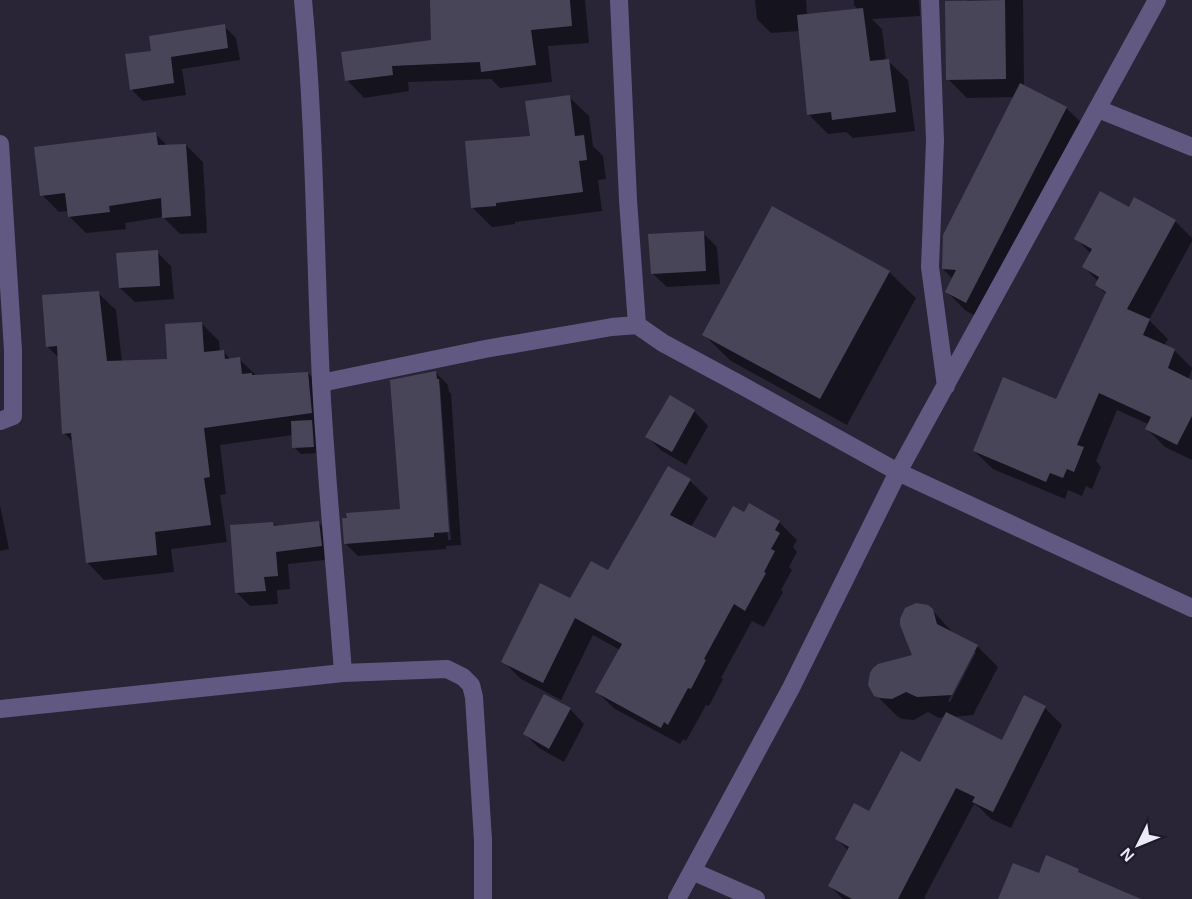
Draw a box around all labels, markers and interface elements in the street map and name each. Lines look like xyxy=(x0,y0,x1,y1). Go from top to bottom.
north arrow xyxy=(1108,815,1168,875)
text: N xyxy=(1117,845,1138,865)

